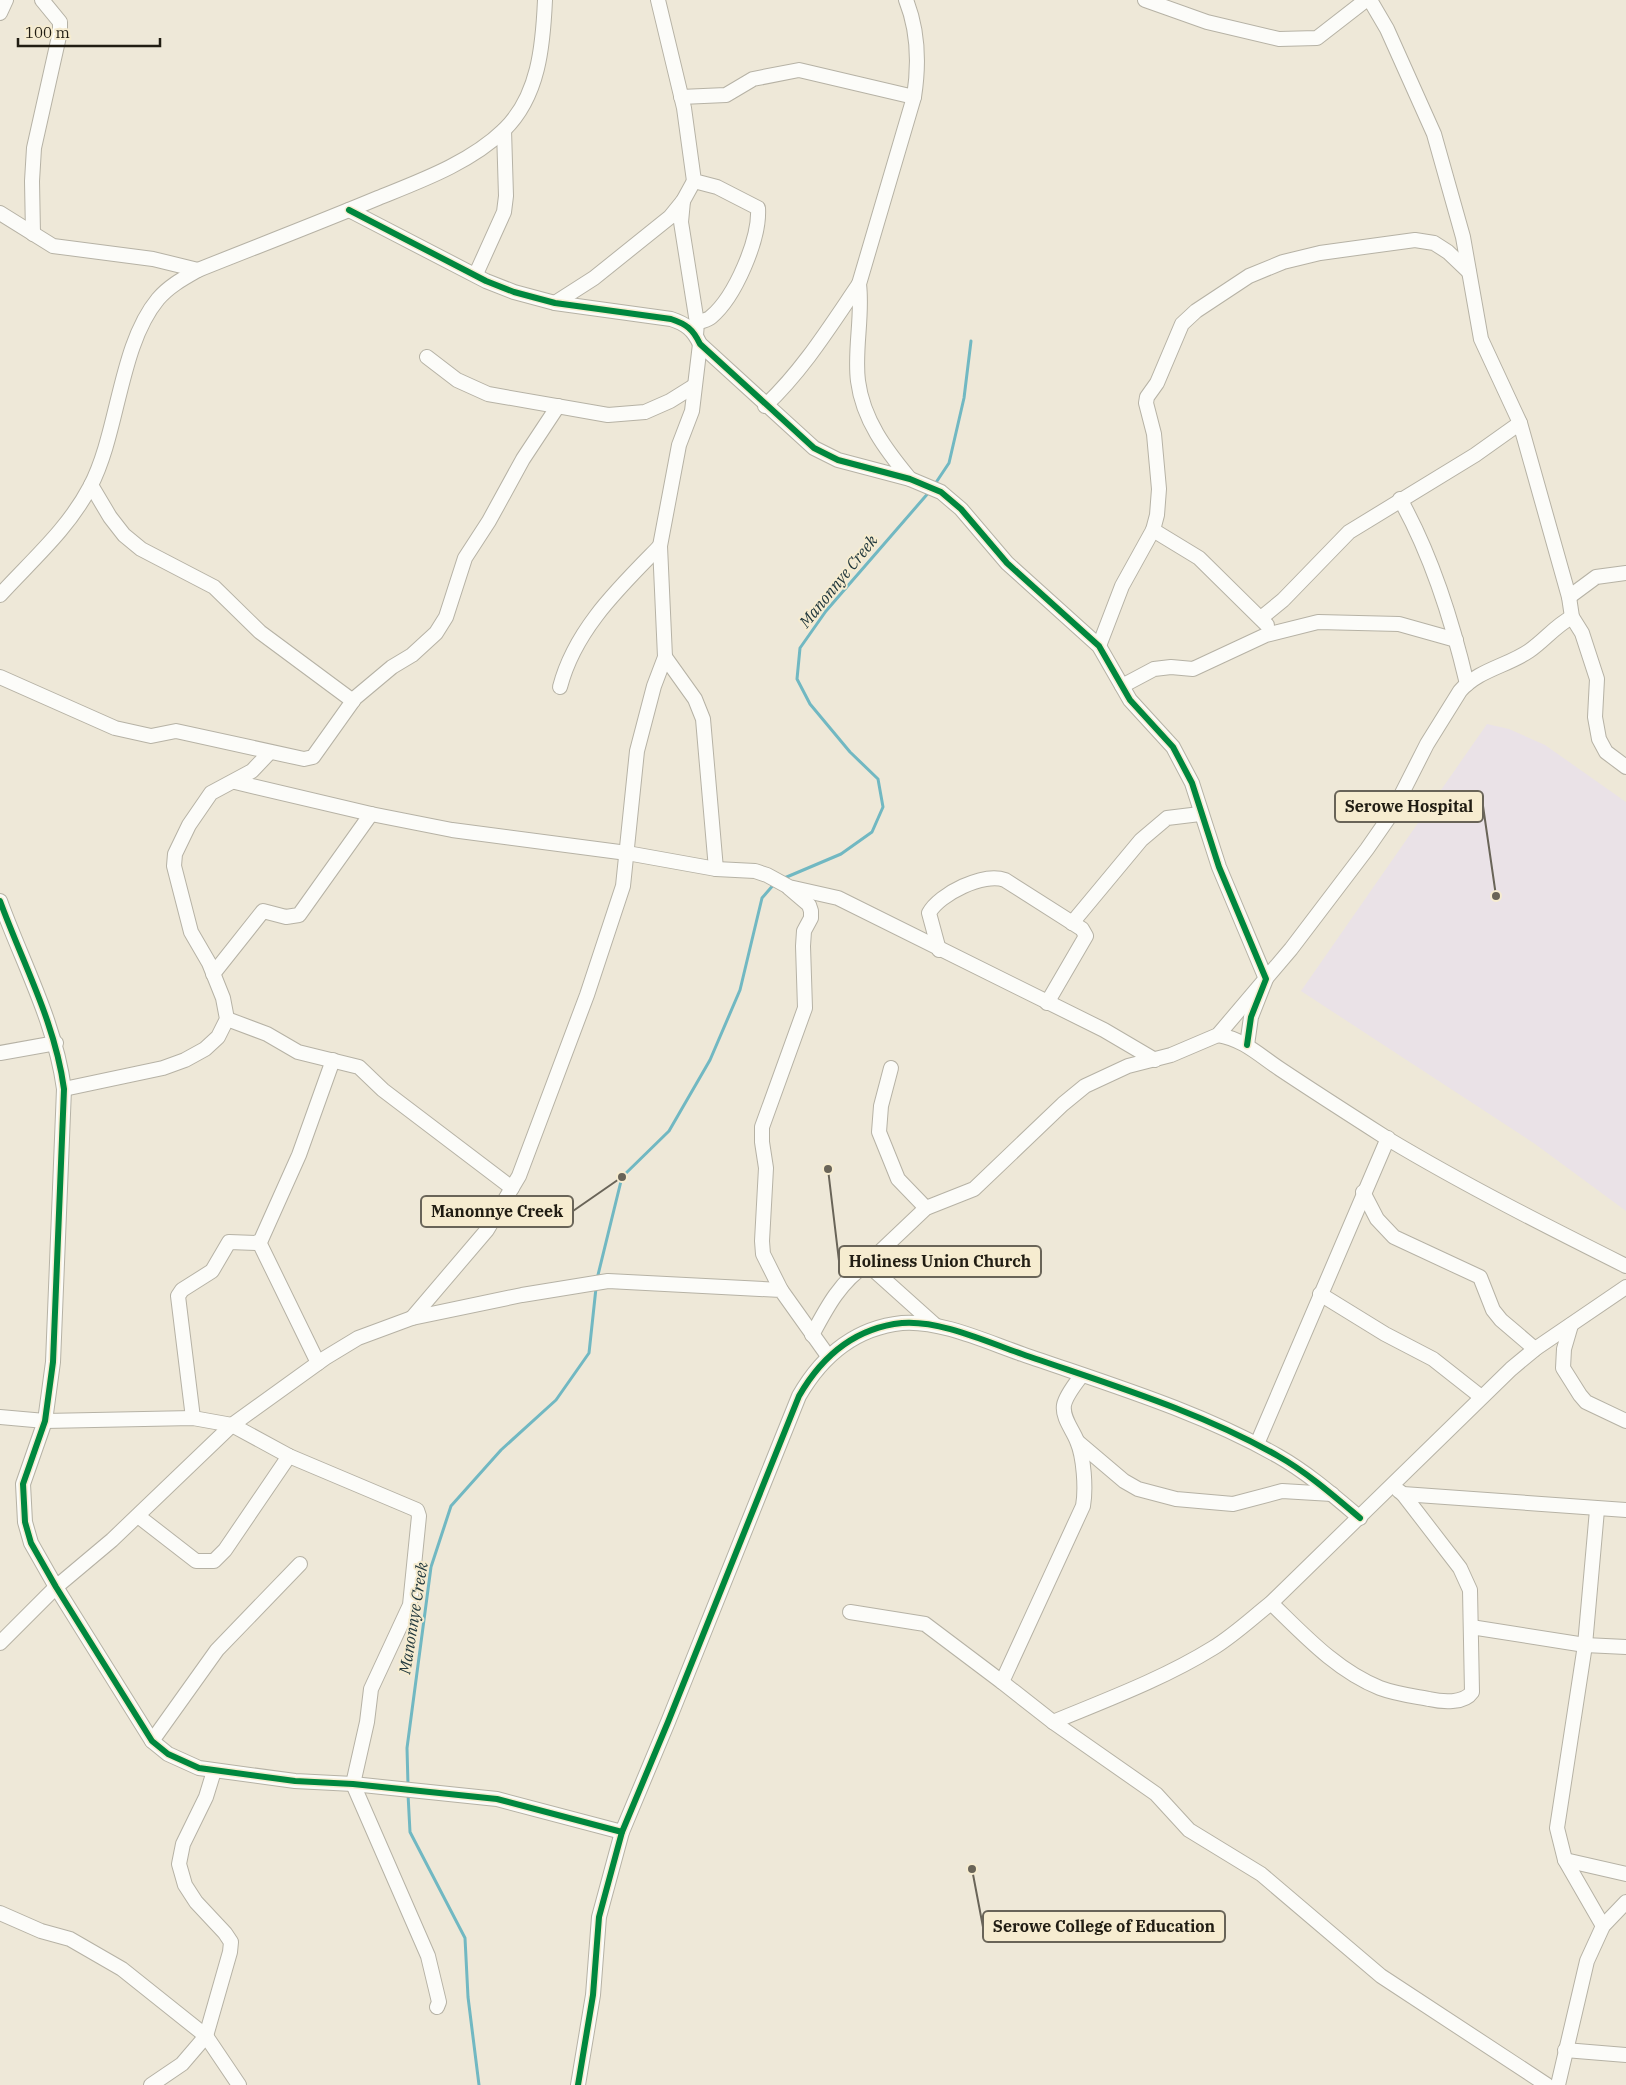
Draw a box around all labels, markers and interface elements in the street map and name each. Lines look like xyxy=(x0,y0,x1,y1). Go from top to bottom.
scale bar xyxy=(18,15,160,47)
text: 100 m xyxy=(25,23,70,42)
water label: Manonnye Creek xyxy=(794,530,882,632)
callout: Serowe Hospital xyxy=(1335,791,1483,822)
text: Serowe Hospital xyxy=(1345,796,1473,816)
callout: Manonnye Creek xyxy=(421,1196,573,1227)
text: Manonnye Creek xyxy=(431,1201,563,1221)
callout: Holiness Union Church xyxy=(839,1246,1041,1277)
text: Holiness Union Church xyxy=(849,1251,1031,1271)
water label: Manonnye Creek xyxy=(394,1560,432,1676)
callout: Serowe College of Education xyxy=(983,1911,1225,1942)
text: Serowe College of Education xyxy=(993,1916,1216,1936)

